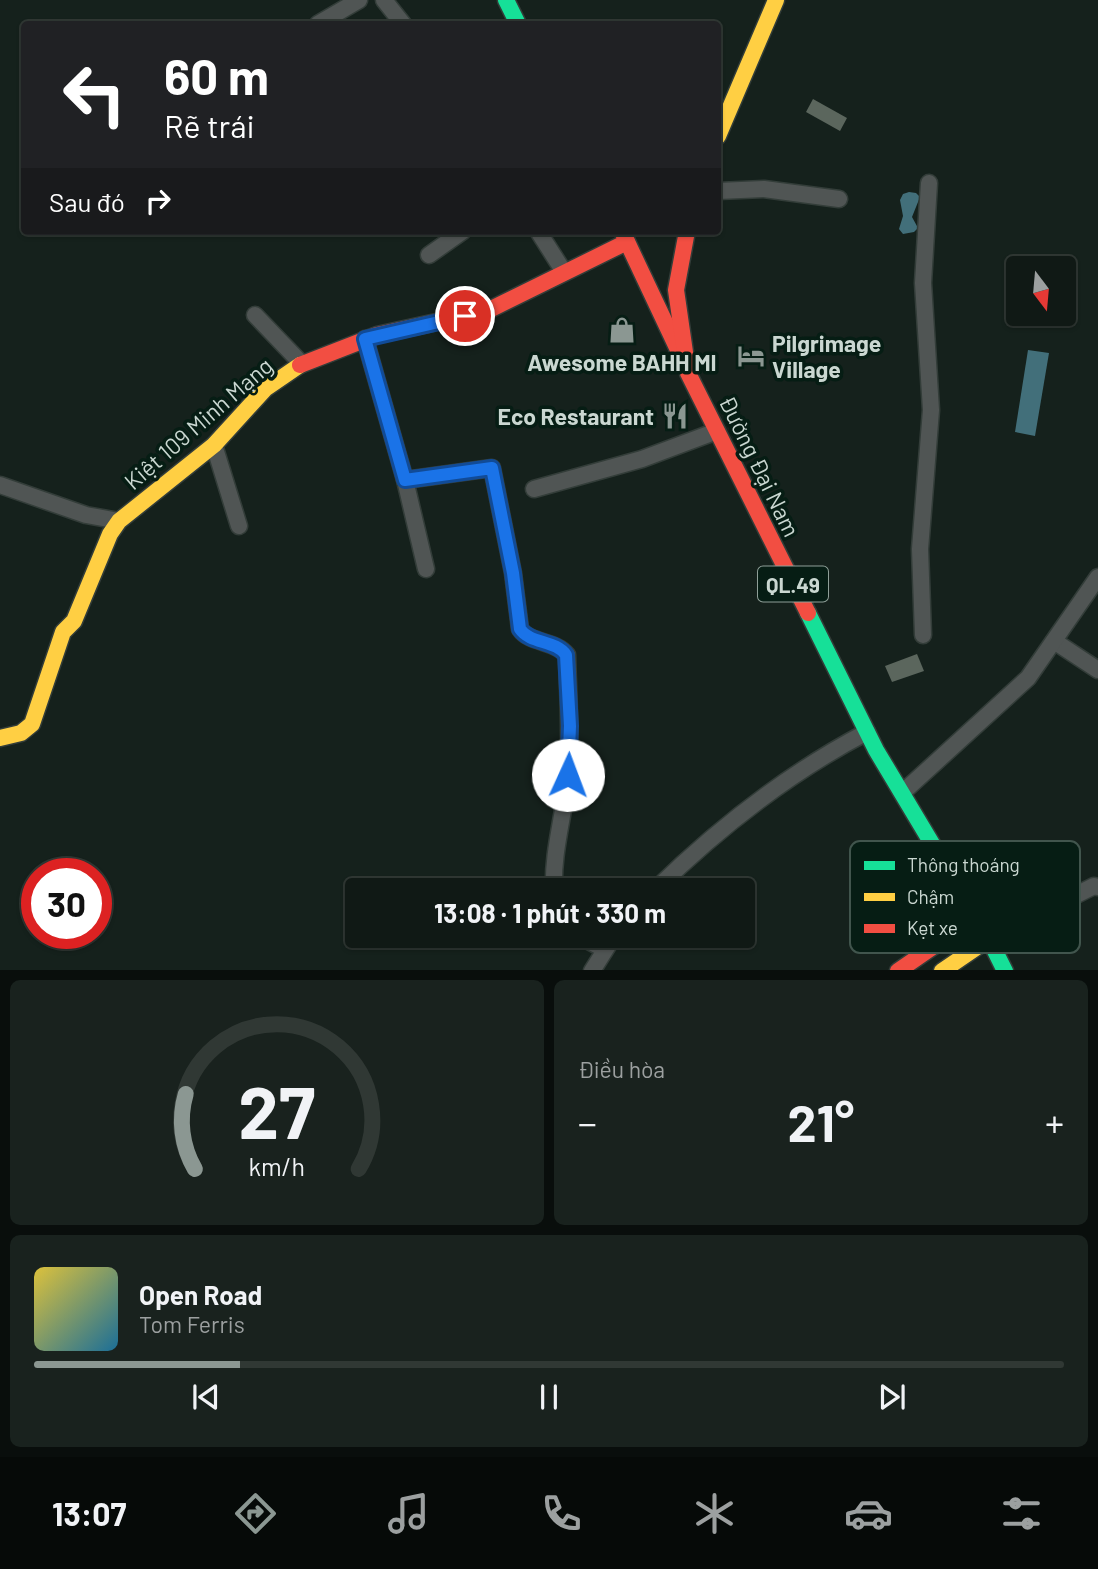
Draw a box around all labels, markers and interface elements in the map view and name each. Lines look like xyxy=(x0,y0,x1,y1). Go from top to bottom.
text: 60 m xyxy=(164,46,269,105)
icon: left xyxy=(49,49,140,140)
text: Rẽ trái xyxy=(164,106,255,144)
icon: right xyxy=(139,182,177,220)
text: Sau đó xyxy=(49,186,125,217)
north arrow xyxy=(1006,256,1076,326)
map controls xyxy=(1006,256,1076,326)
pin xyxy=(435,286,495,346)
icon: arrive xyxy=(446,297,484,335)
shop icon: Awesome BAHH MI xyxy=(607,315,637,345)
place label: Pilgrimage Village xyxy=(772,329,881,383)
hotel icon: Pilgrimage Village xyxy=(736,341,766,371)
place label: Awesome BAHH MI xyxy=(527,348,717,376)
street label: Kiệt 109 Minh Mạng xyxy=(118,351,278,495)
street label: Đường Đại Nam xyxy=(714,391,806,541)
restaurant icon: Eco Restaurant xyxy=(660,401,690,431)
place label: Eco Restaurant xyxy=(498,402,654,430)
road number: QL.49 xyxy=(758,566,828,602)
position arrow xyxy=(531,738,605,812)
legend xyxy=(850,841,1080,953)
text: Thông thoáng xyxy=(907,853,1020,876)
speed limit sign: 30 xyxy=(21,858,112,949)
text: Chậm xyxy=(907,885,954,908)
text: 13:08 · 1 phút · 330 m xyxy=(434,897,666,928)
text: Kẹt xe xyxy=(907,916,958,939)
text: Điều hòa xyxy=(578,1055,665,1083)
text: 27 xyxy=(239,1066,315,1154)
text: 21° xyxy=(788,1090,854,1152)
text: − xyxy=(578,1099,597,1145)
text: + xyxy=(1045,1099,1064,1145)
text: km/h xyxy=(249,1150,305,1180)
text: Open Road xyxy=(139,1279,262,1310)
text: Tom Ferris xyxy=(139,1310,245,1338)
icon: previous xyxy=(187,1378,225,1416)
icon: pause xyxy=(530,1378,568,1416)
icon: next xyxy=(873,1378,911,1416)
icon: directions xyxy=(231,1489,280,1538)
icon: music xyxy=(384,1489,433,1538)
icon: phone xyxy=(537,1489,586,1538)
icon: climate xyxy=(690,1489,739,1538)
icon: car xyxy=(844,1489,893,1538)
icon: filters xyxy=(997,1489,1046,1538)
text: 13:07 xyxy=(52,1494,126,1532)

